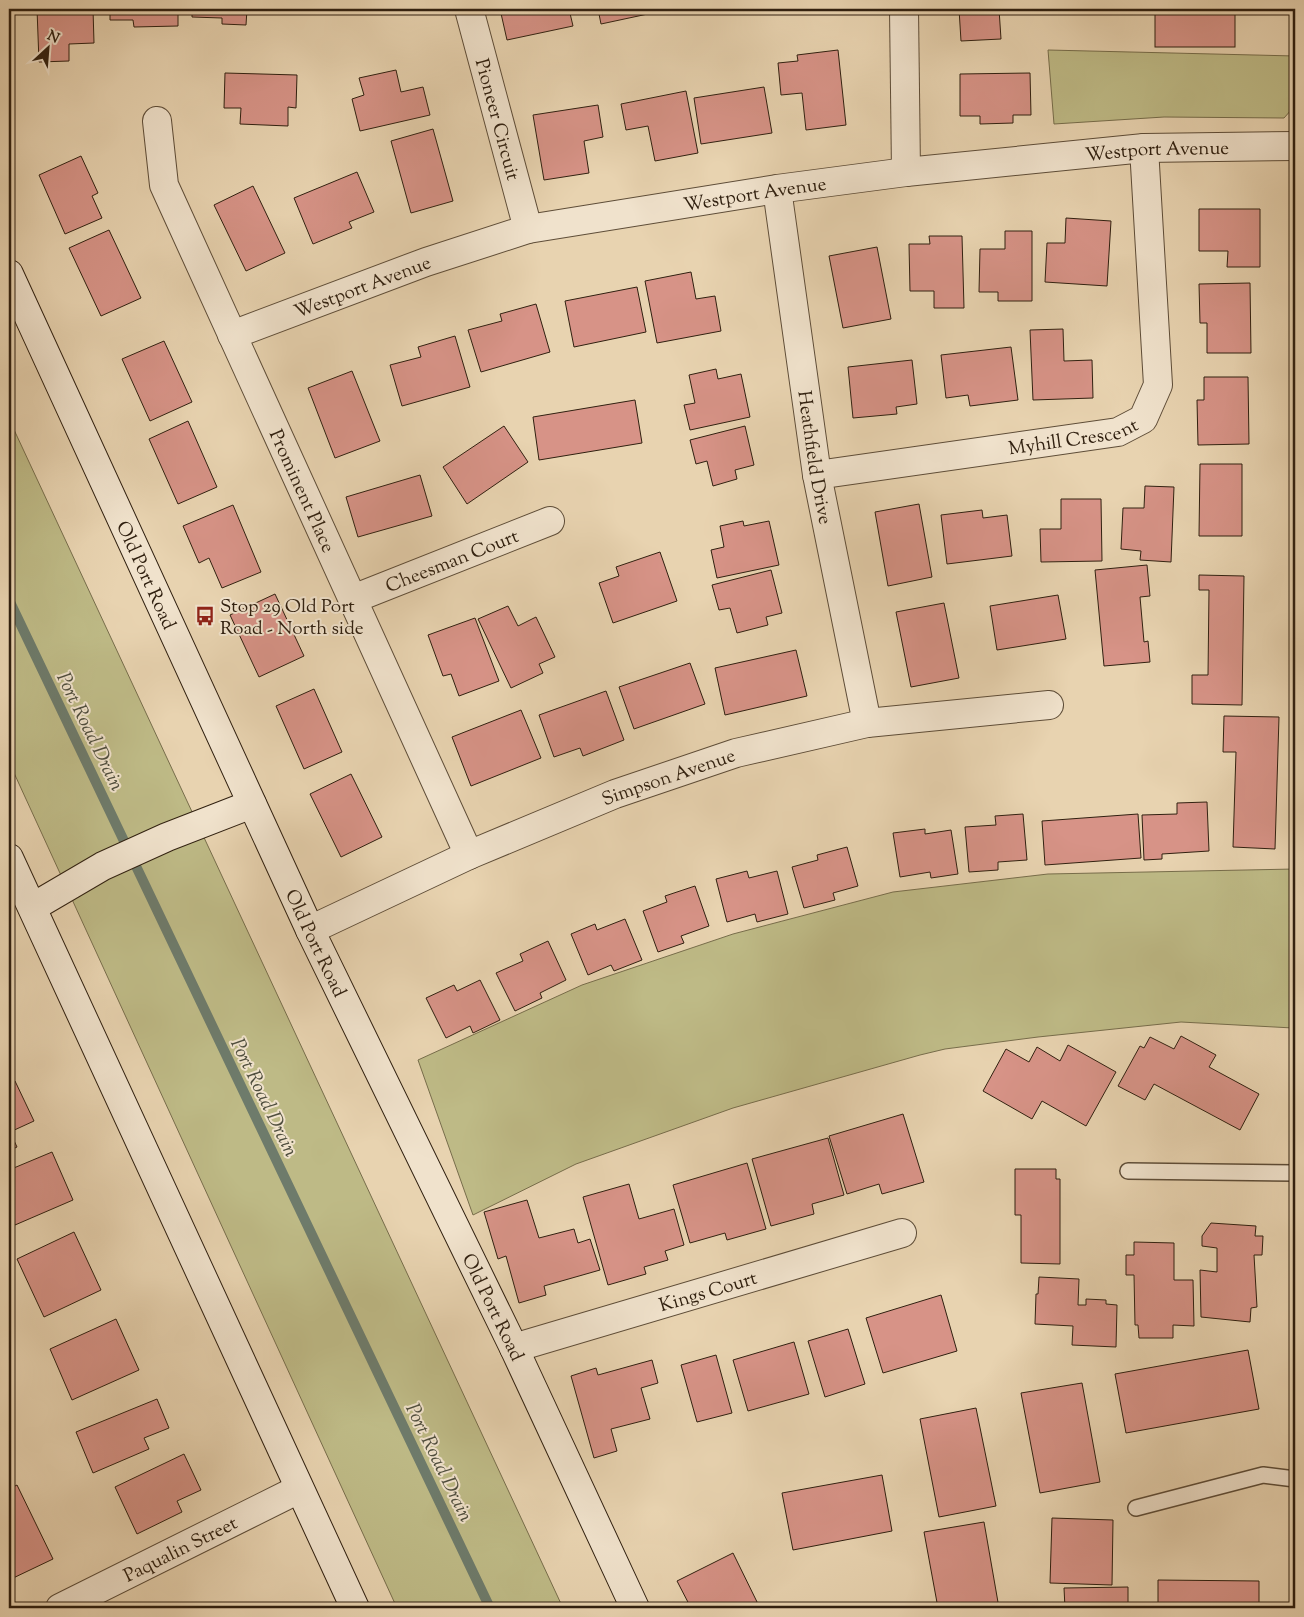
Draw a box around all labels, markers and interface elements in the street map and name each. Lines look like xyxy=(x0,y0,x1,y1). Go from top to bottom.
north arrow xyxy=(22,22,72,72)
text: N xyxy=(43,27,62,50)
street label: Pioneer Circuit xyxy=(467,56,525,184)
street label: Westport Avenue xyxy=(1084,136,1229,170)
street label: Westport Avenue xyxy=(682,172,828,220)
street label: Westport Avenue xyxy=(291,250,435,326)
street label: Heathfield Drive xyxy=(789,389,838,527)
street label: Myhill Crescent xyxy=(1007,412,1144,463)
street label: Prominent Place xyxy=(261,426,341,558)
street label: Old Port Road xyxy=(108,517,182,635)
street label: Cheesman Court xyxy=(382,524,523,601)
place label: Stop 29 Old Port Road - North side xyxy=(220,594,364,643)
bus stop icon: Stop 29 Old Port Road - North side xyxy=(194,605,216,627)
water label: Port Road Drain xyxy=(47,668,130,797)
street label: Simpson Avenue xyxy=(598,743,739,814)
street label: Old Port Road xyxy=(277,885,352,1003)
water label: Port Road Drain xyxy=(221,1034,304,1163)
street label: Old Port Road xyxy=(454,1249,529,1366)
street label: Kings Court xyxy=(656,1266,761,1320)
water label: Port Road Drain xyxy=(396,1399,479,1528)
street label: Paqualin Street xyxy=(119,1511,243,1590)

